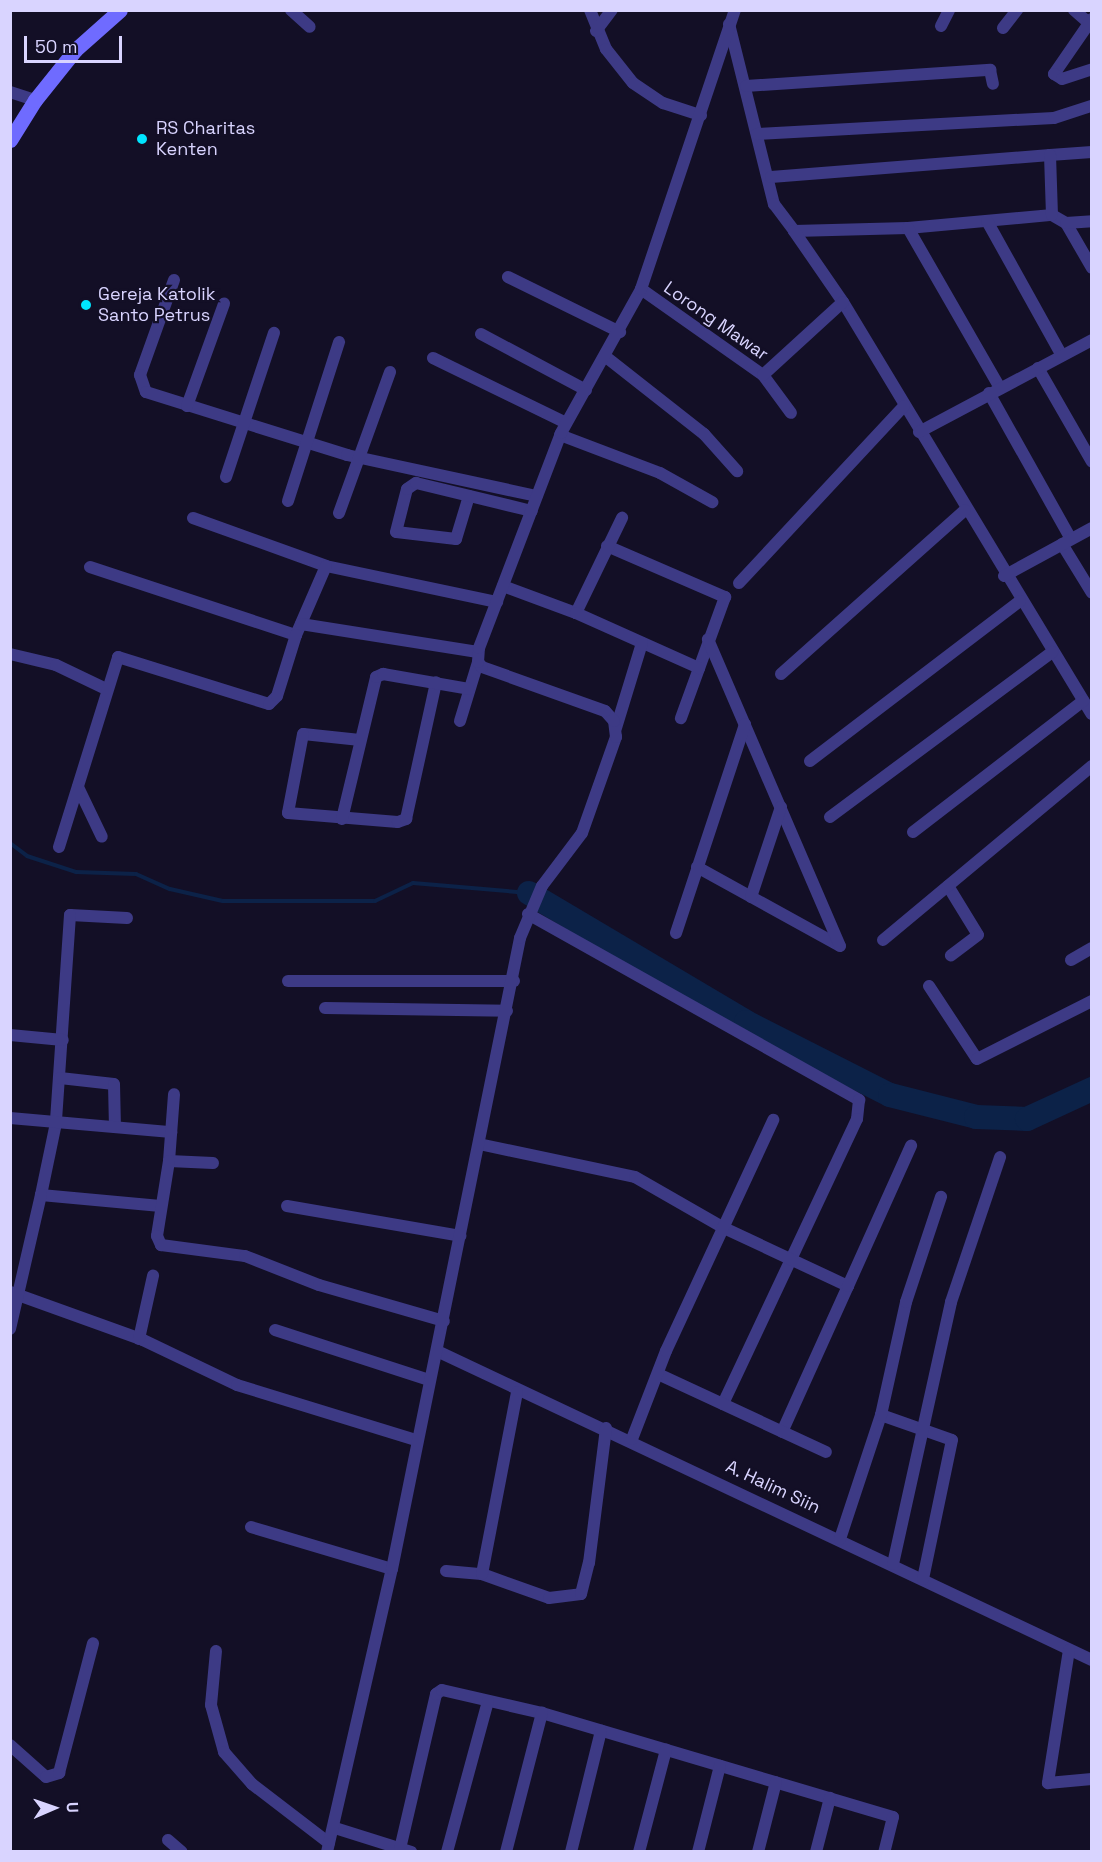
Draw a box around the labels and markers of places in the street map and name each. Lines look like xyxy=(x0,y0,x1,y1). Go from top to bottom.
place label: RS Charitas Kenten xyxy=(156,118,255,160)
marker: RS Charitas Kenten xyxy=(133,130,151,148)
place label: Gereja Katolik Santo Petrus xyxy=(98,284,215,326)
marker: Gereja Katolik Santo Petrus xyxy=(79,298,93,312)

